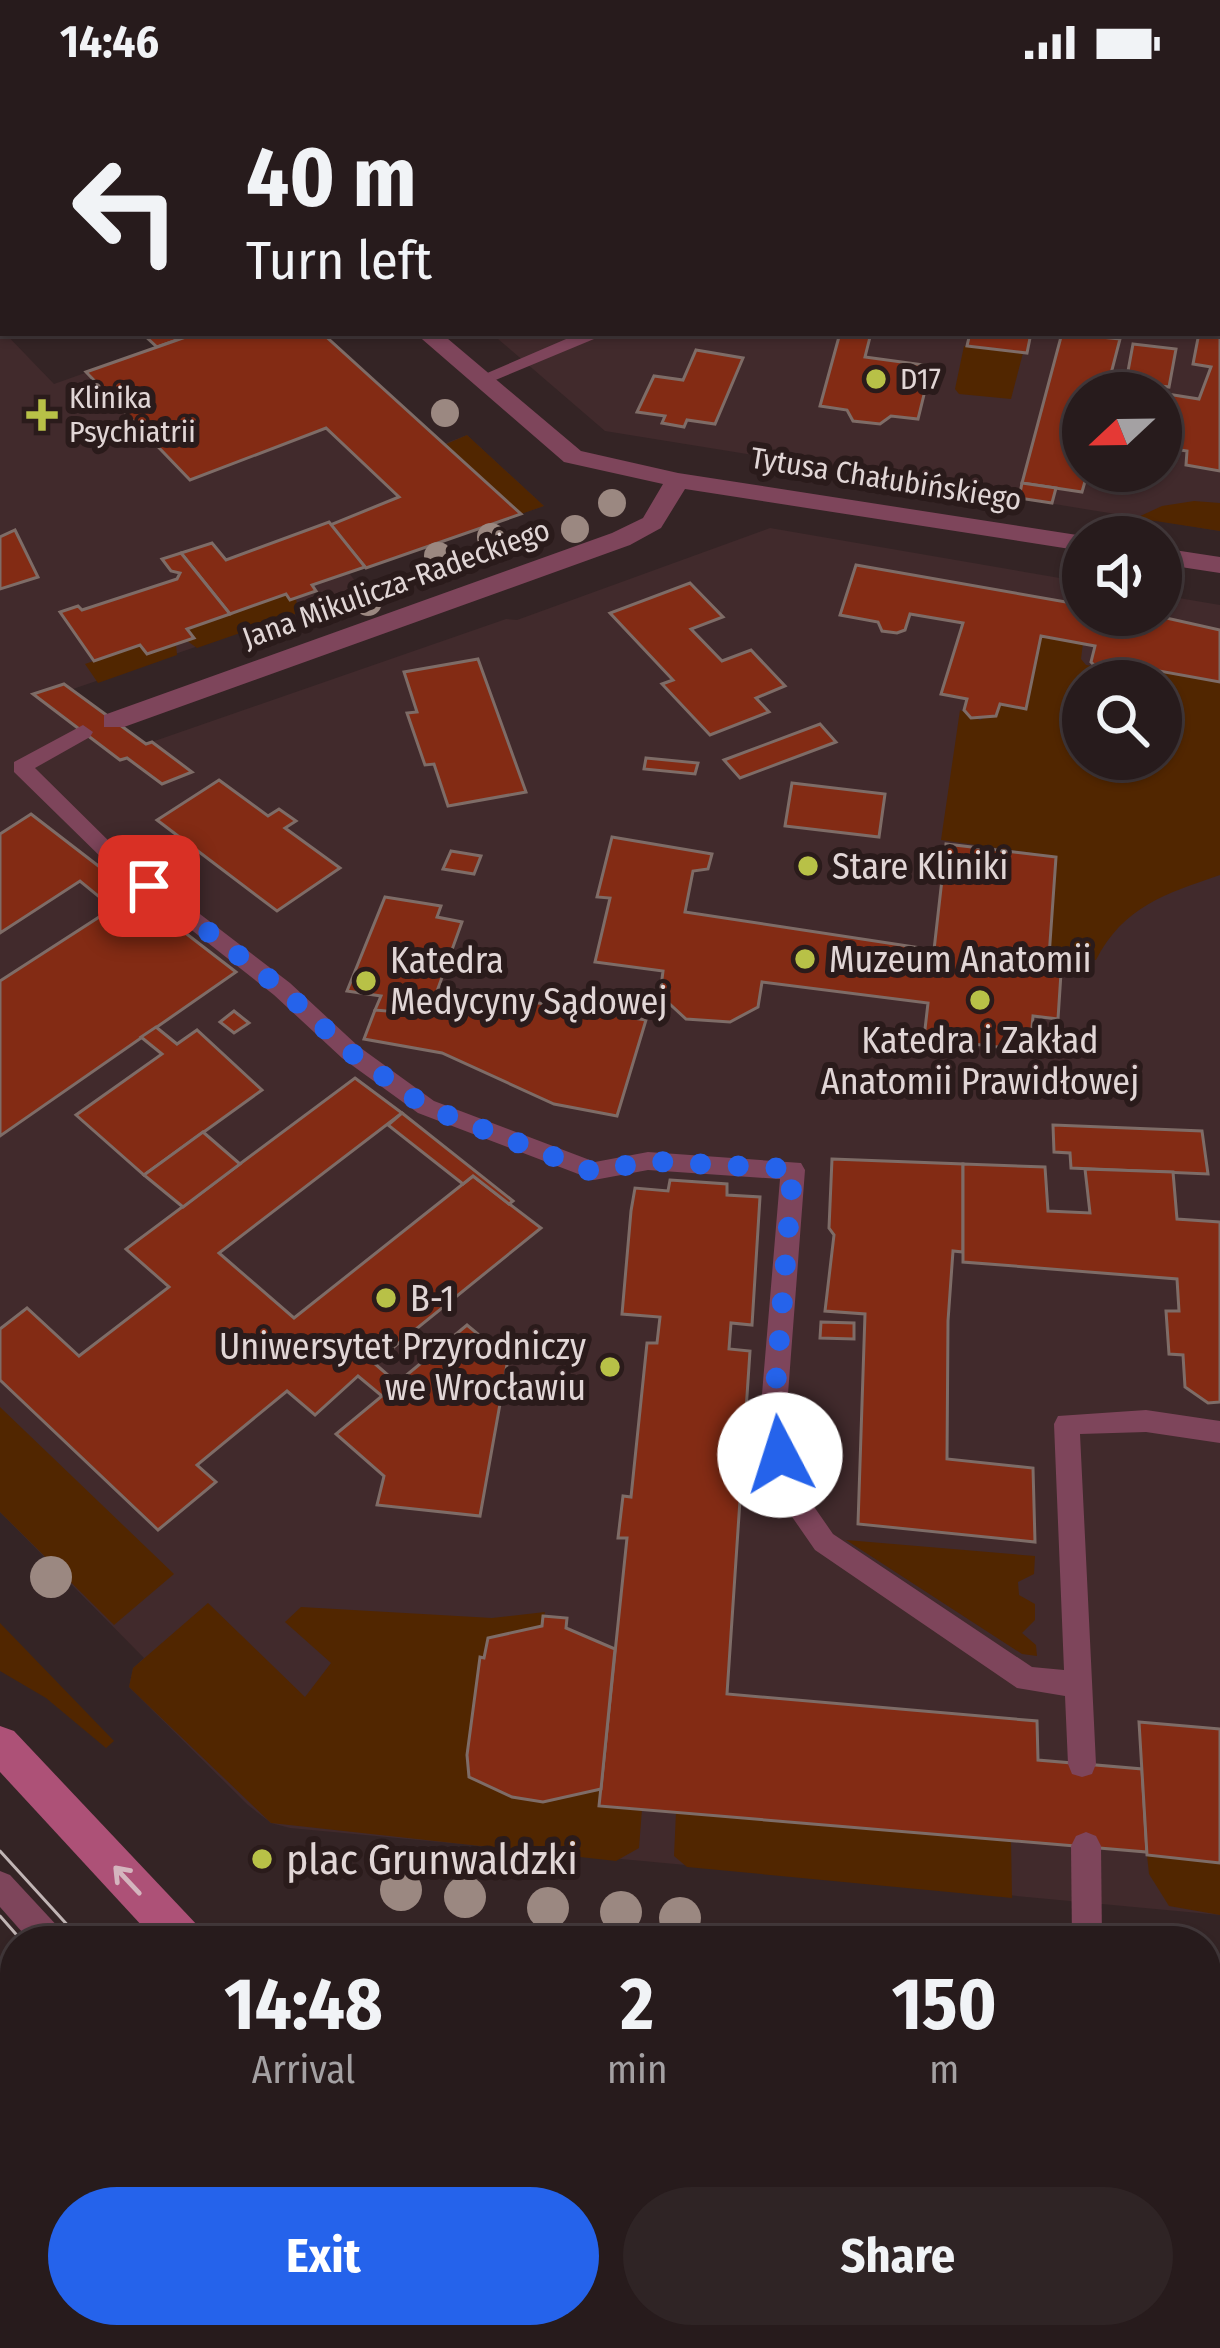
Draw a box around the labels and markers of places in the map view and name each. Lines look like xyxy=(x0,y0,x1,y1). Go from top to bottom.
place label: D17 xyxy=(900,361,941,397)
marker: D17 xyxy=(863,366,889,392)
place label: Klinika Psychiatrii xyxy=(69,380,196,450)
marker: Klinika Psychiatrii xyxy=(26,399,58,431)
pin xyxy=(98,835,200,937)
place label: Stare Kliniki xyxy=(832,845,1008,889)
marker: Stare Kliniki xyxy=(795,853,821,879)
place label: Muzeum Anatomii xyxy=(829,938,1092,982)
place label: Katedra Medycyny Sądowej xyxy=(390,939,667,1024)
marker: Muzeum Anatomii xyxy=(792,946,818,972)
marker: Katedra Medycyny Sądowej xyxy=(353,968,379,994)
marker: Katedra i Zakład Anatomii Prawidłowej xyxy=(967,987,993,1013)
place label: Katedra i Zakład Anatomii Prawidłowej xyxy=(821,1019,1139,1104)
place label: B-1 xyxy=(410,1277,455,1321)
marker: B-1 xyxy=(373,1285,399,1311)
place label: Uniwersytet Przyrodniczy we Wrocławiu xyxy=(219,1325,586,1410)
marker: Uniwersytet Przyrodniczy we Wrocławiu xyxy=(597,1354,623,1380)
place label: plac Grunwaldzki xyxy=(286,1835,578,1885)
marker: plac Grunwaldzki xyxy=(249,1846,275,1872)

